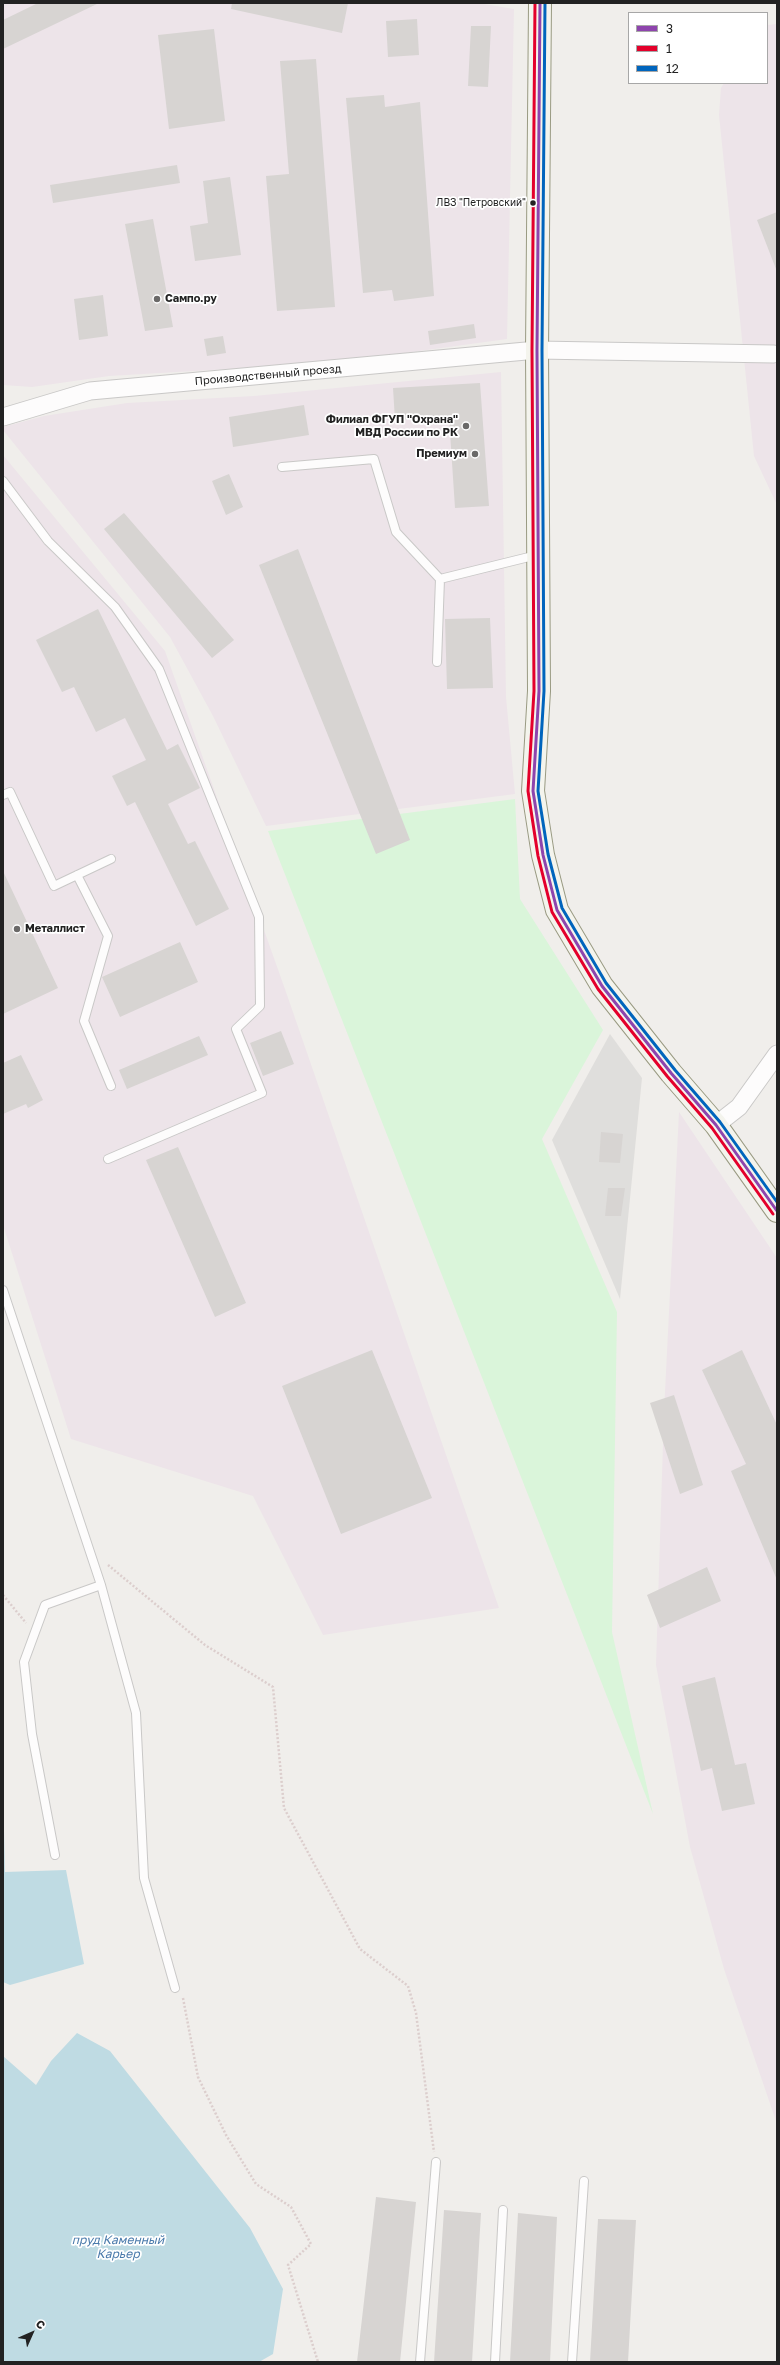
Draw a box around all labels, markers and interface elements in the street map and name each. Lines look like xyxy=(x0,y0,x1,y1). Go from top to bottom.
legend xyxy=(628,12,768,84)
text: 3 xyxy=(666,21,673,36)
text: 1 xyxy=(666,41,672,56)
text: 12 xyxy=(666,61,679,76)
place label: ЛВЗ "Петровский" xyxy=(436,197,526,209)
marker: ЛВЗ "Петровский" xyxy=(528,198,538,208)
place label: Сампо.ру xyxy=(165,292,217,306)
marker: Сампо.ру xyxy=(152,294,162,304)
street label: Производственный проезд xyxy=(194,362,342,388)
place label: Филиал ФГУП "Охрана" МВД России по РК xyxy=(326,413,458,439)
marker: Филиал ФГУП "Охрана" МВД России по РК xyxy=(461,421,471,431)
place label: Премиум xyxy=(416,447,467,461)
marker: Премиум xyxy=(470,449,480,459)
place label: Металлист xyxy=(25,922,85,936)
marker: Металлист xyxy=(12,924,22,934)
water label: пруд Каменный Карьер xyxy=(72,2233,164,2261)
north arrow xyxy=(12,2313,52,2353)
text: С xyxy=(33,2317,48,2332)

